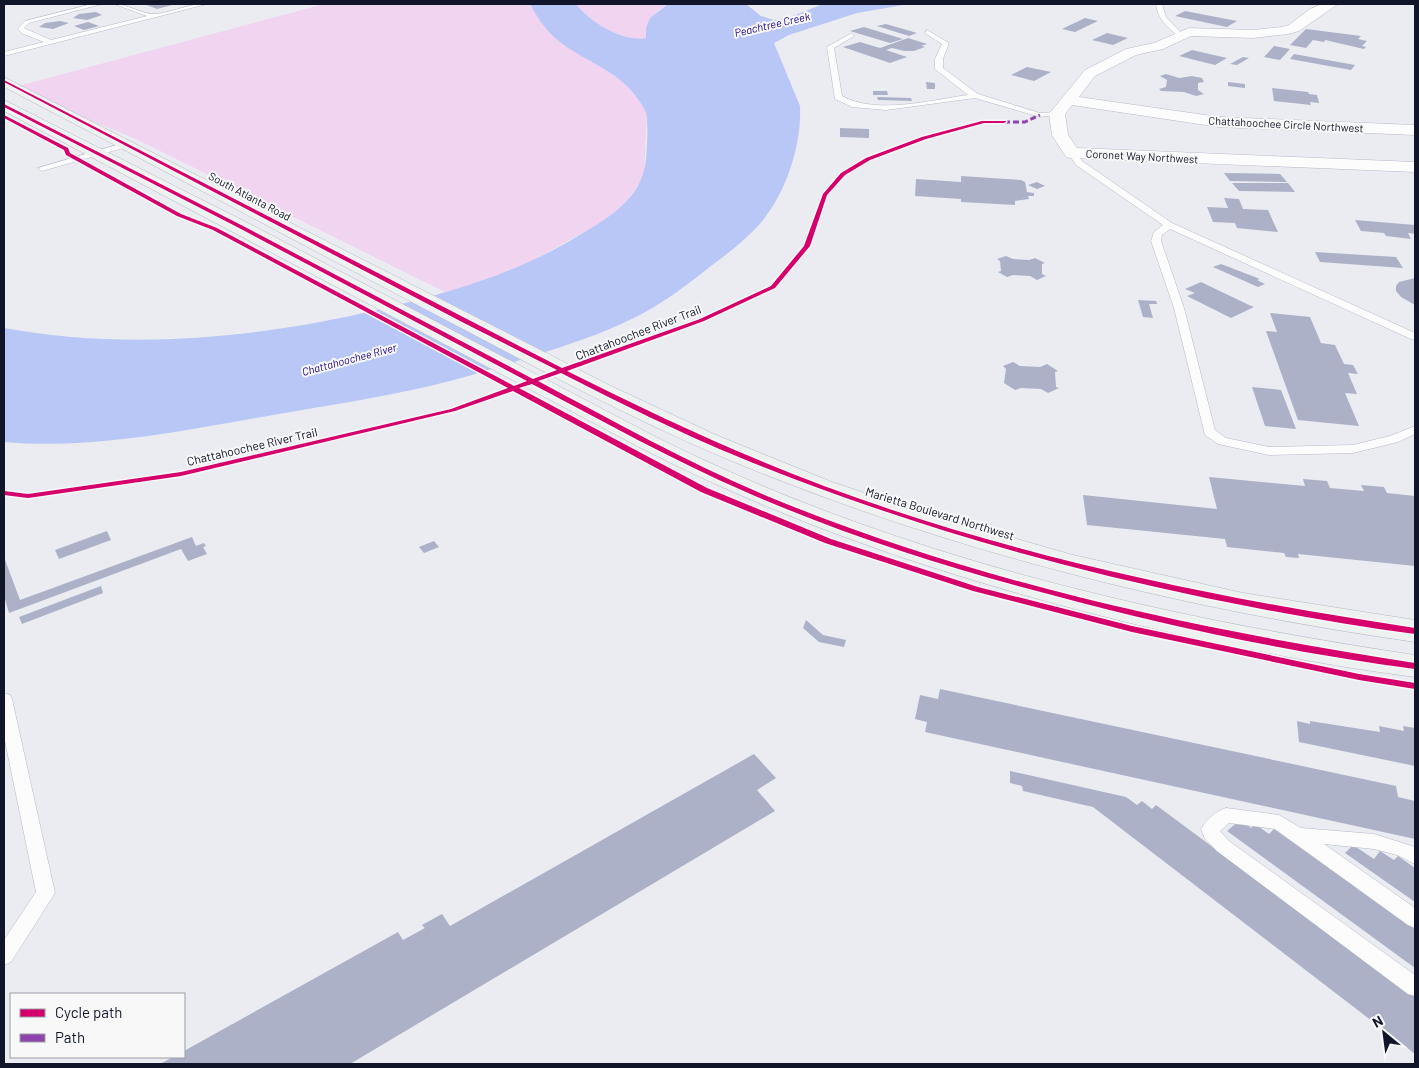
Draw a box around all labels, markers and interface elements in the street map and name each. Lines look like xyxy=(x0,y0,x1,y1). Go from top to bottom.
water label: Peachtree Creek xyxy=(733,9,812,39)
street label: Chattahoochee Circle Northwest xyxy=(1208,113,1364,135)
street label: Coronet Way Northwest xyxy=(1085,147,1199,165)
street label: South Atlanta Road xyxy=(207,169,293,223)
street label: Chattahoochee River Trail xyxy=(573,302,703,362)
water label: Chattahoochee River xyxy=(300,340,399,378)
street label: Chattahoochee River Trail xyxy=(185,424,319,468)
street label: Marietta Boulevard Northwest xyxy=(864,484,1016,542)
legend xyxy=(10,993,185,1058)
text: Cycle path xyxy=(55,1003,122,1021)
north arrow xyxy=(1359,1008,1409,1058)
text: N xyxy=(1369,1012,1386,1031)
text: Path xyxy=(55,1028,85,1046)

